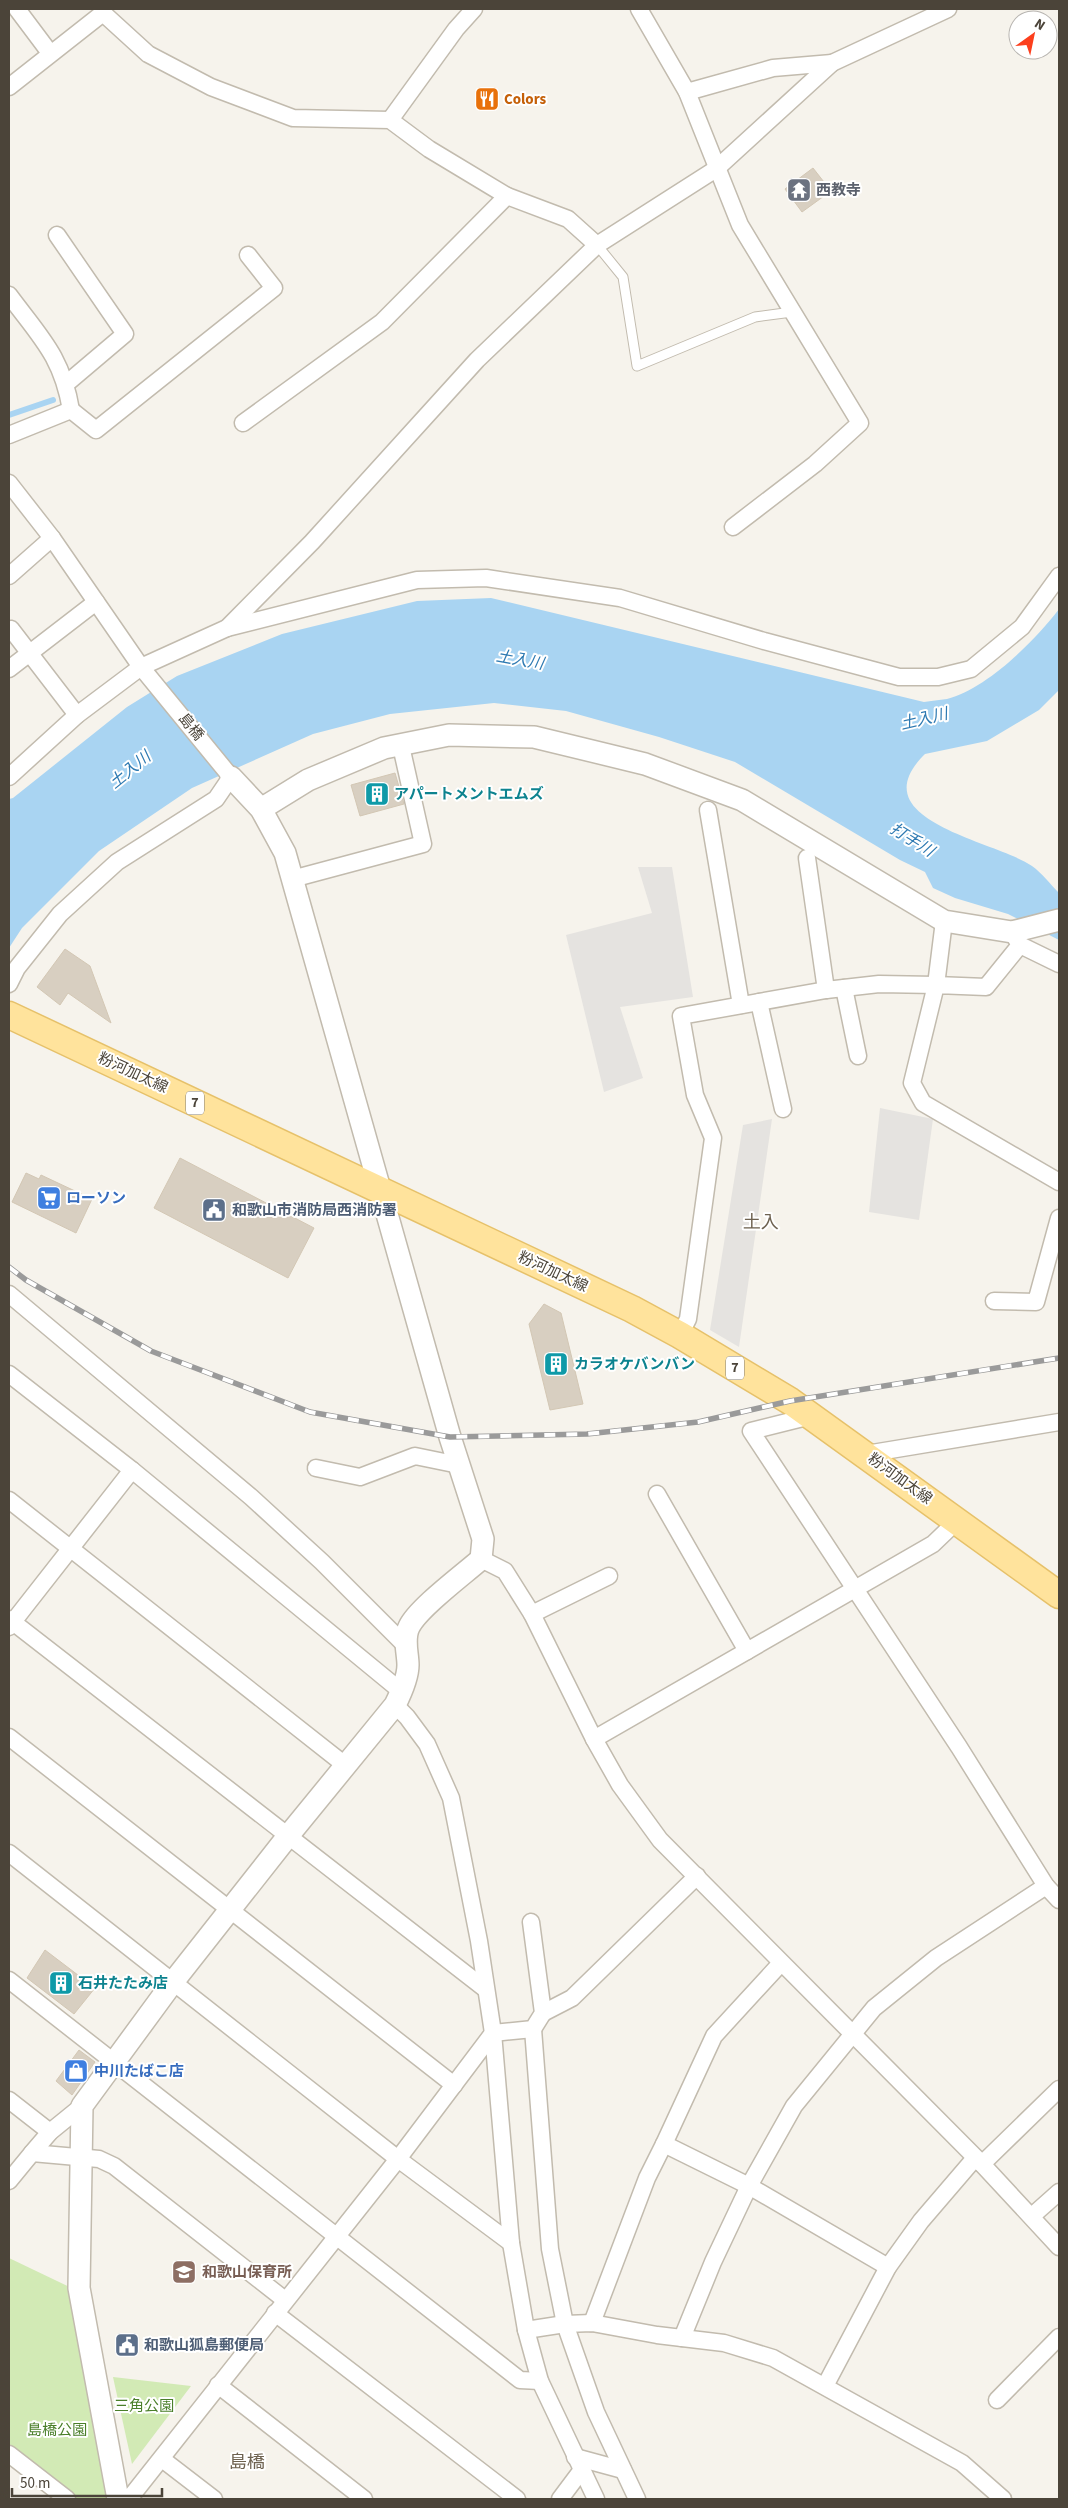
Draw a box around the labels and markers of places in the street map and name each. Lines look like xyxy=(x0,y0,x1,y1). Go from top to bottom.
restaurant icon: Colors xyxy=(474,86,500,112)
place label: Colors xyxy=(504,89,547,110)
temple icon: 西教寺 xyxy=(786,177,812,203)
place label: 西教寺 xyxy=(816,180,861,201)
building icon: アパートメントエムズ xyxy=(364,781,390,807)
place label: アパートメントエムズ xyxy=(394,784,544,805)
supermarket icon: ローソン xyxy=(36,1185,62,1211)
place label: ローソン xyxy=(66,1188,126,1209)
public building icon: 和歌山市消防局西消防署 xyxy=(201,1197,227,1223)
place label: 和歌山市消防局西消防署 xyxy=(232,1200,397,1221)
building icon: カラオケバンバン xyxy=(543,1351,569,1377)
place label: カラオケバンバン xyxy=(574,1354,695,1375)
building icon: 石井たたみ店 xyxy=(48,1970,74,1996)
place label: 石井たたみ店 xyxy=(78,1973,168,1994)
shop icon: 中川たばこ店 xyxy=(63,2058,89,2084)
place label: 中川たばこ店 xyxy=(94,2061,184,2082)
school or university icon: 和歌山保育所 xyxy=(171,2259,197,2285)
place label: 和歌山保育所 xyxy=(202,2262,292,2283)
public building icon: 和歌山狐島郵便局 xyxy=(114,2332,140,2358)
place label: 和歌山狐島郵便局 xyxy=(144,2335,264,2356)

